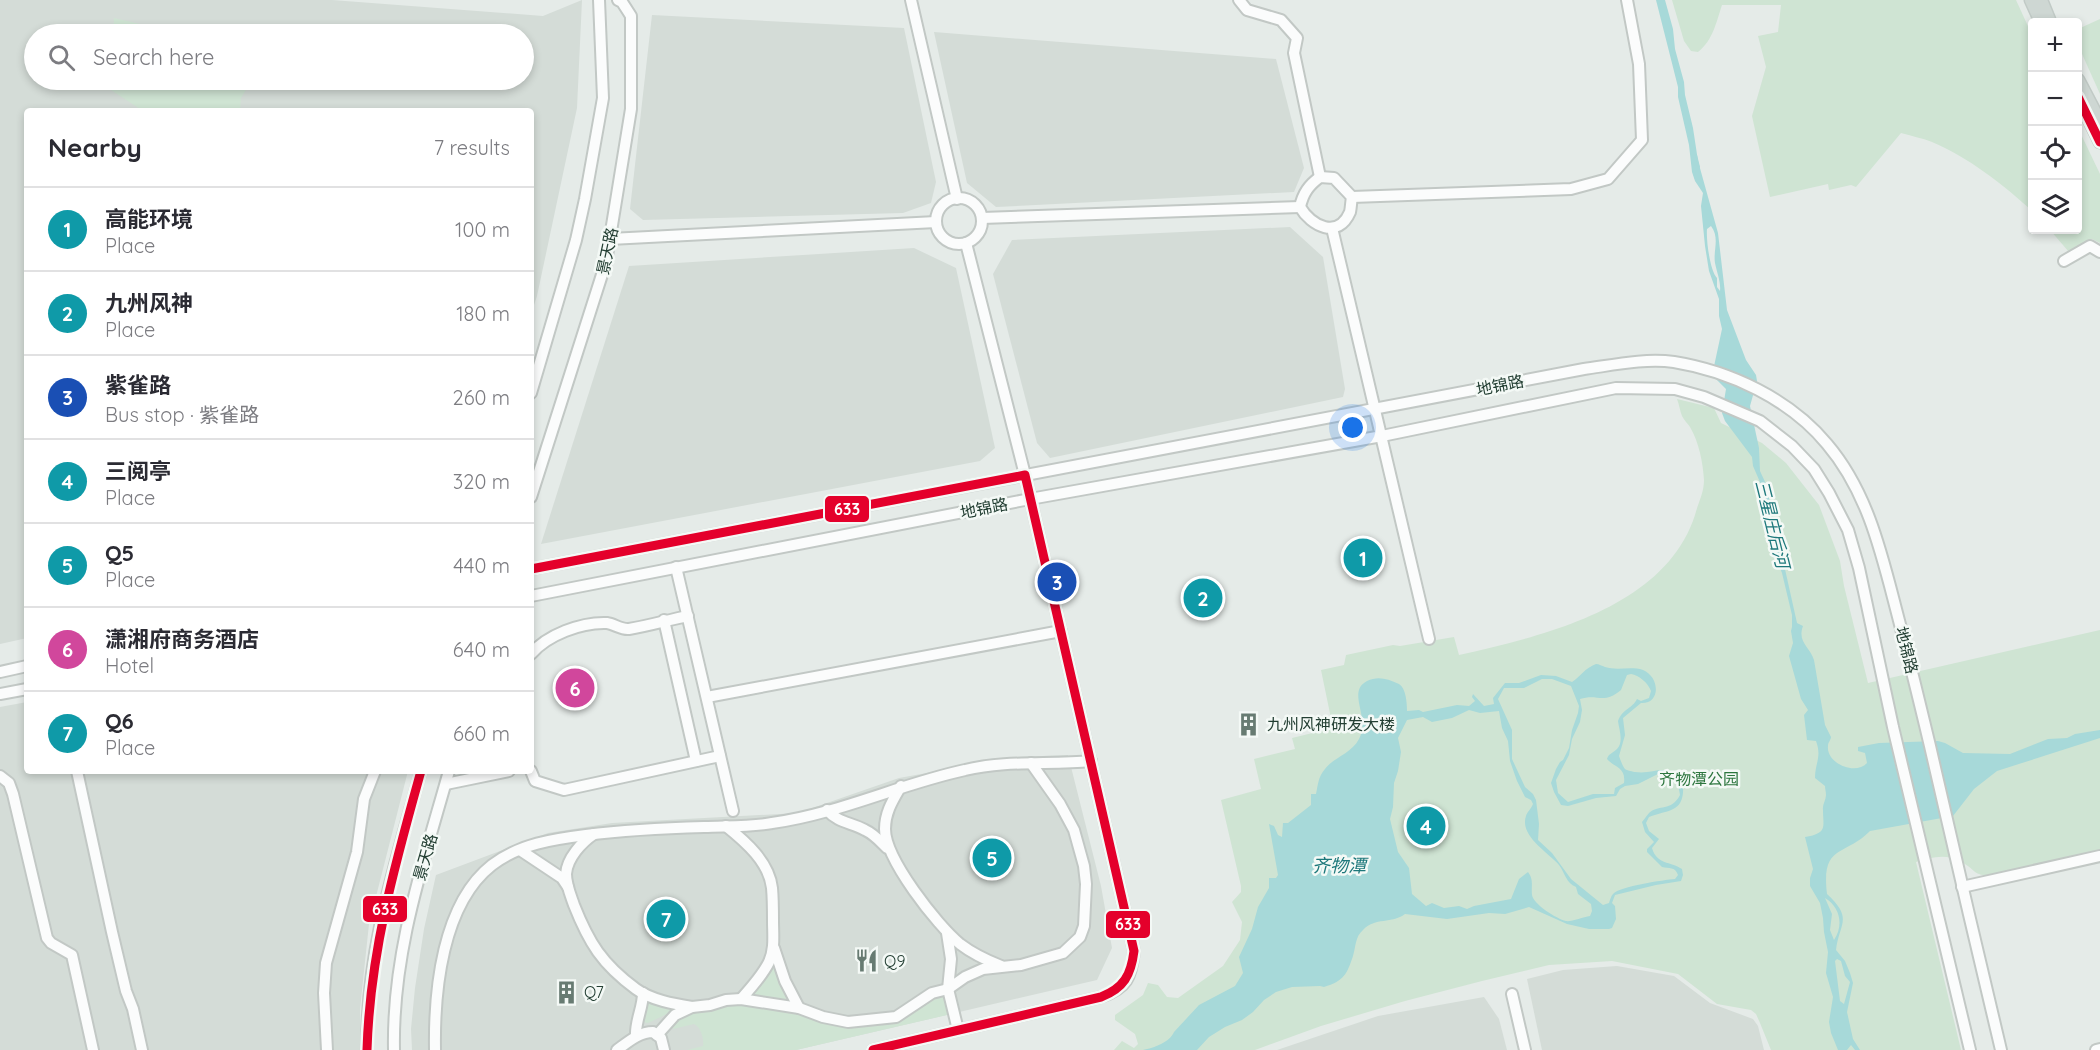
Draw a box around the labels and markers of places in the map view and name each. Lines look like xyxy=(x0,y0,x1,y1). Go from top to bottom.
pin: 1 xyxy=(1344,536,1382,580)
pin: 3 xyxy=(1038,560,1076,604)
pin: 2 xyxy=(1184,576,1222,620)
pin: 6 xyxy=(556,666,594,710)
building icon: 九州风神研发大楼 xyxy=(1236,711,1262,737)
place label: 九州风神研发大楼 xyxy=(1267,714,1395,734)
pin: 4 xyxy=(1406,804,1446,848)
pin: 5 xyxy=(972,836,1012,880)
pin: 7 xyxy=(646,896,686,942)
restaurant icon: Q9 xyxy=(853,948,879,974)
place label: Q9 xyxy=(884,951,905,971)
building icon: Q7 xyxy=(553,979,579,1005)
place label: Q7 xyxy=(584,982,604,1002)

